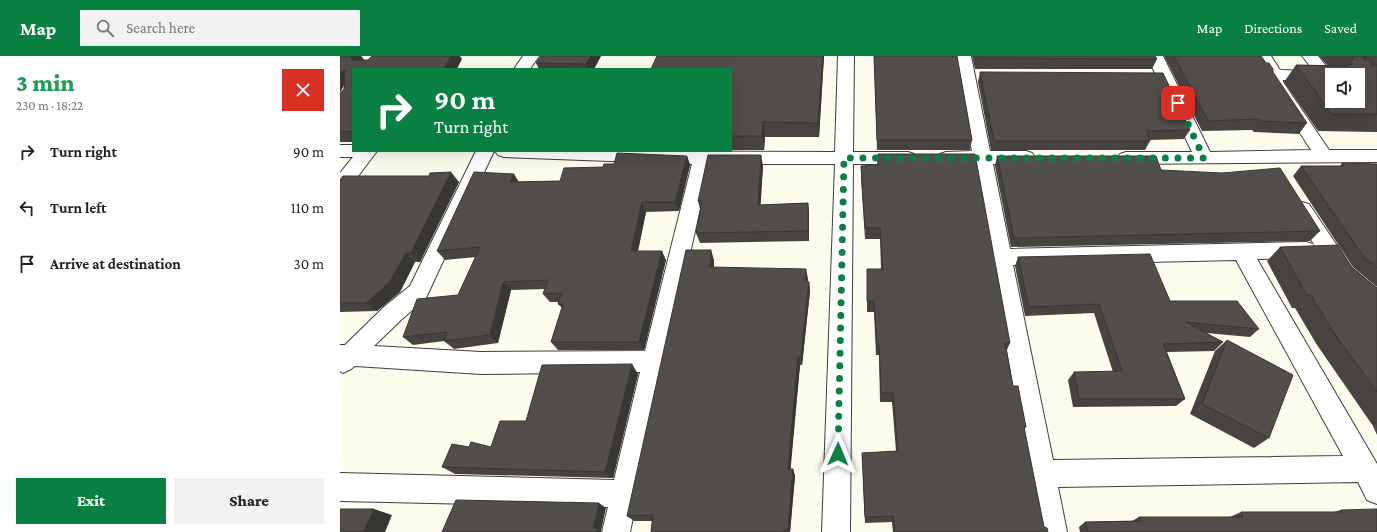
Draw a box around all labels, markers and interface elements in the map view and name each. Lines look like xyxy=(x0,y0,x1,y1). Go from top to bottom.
search box xyxy=(80,10,360,46)
icon: search xyxy=(94,17,116,39)
text: Map xyxy=(20,18,56,39)
text: Search here xyxy=(126,20,195,36)
text: Map xyxy=(1197,20,1222,36)
text: Directions xyxy=(1244,20,1302,36)
text: Saved xyxy=(1324,20,1357,36)
map controls xyxy=(1325,68,1365,108)
button: sound xyxy=(1325,68,1365,108)
text: 3 min xyxy=(16,69,75,96)
button: close xyxy=(282,69,324,111)
icon: right xyxy=(368,84,420,136)
text: 90 m xyxy=(434,84,495,115)
pin xyxy=(1161,86,1195,120)
icon: arrive xyxy=(1167,92,1189,114)
text: 230 m · 18:22 xyxy=(16,98,83,113)
text: Turn right xyxy=(434,117,508,137)
icon: right xyxy=(16,141,38,163)
text: Turn right xyxy=(50,144,117,160)
text: 90 m xyxy=(293,144,324,160)
icon: left xyxy=(16,197,38,219)
text: Turn left xyxy=(50,200,106,216)
text: 110 m xyxy=(291,200,324,216)
icon: arrive xyxy=(16,253,38,275)
text: Arrive at destination xyxy=(50,256,181,272)
text: 30 m xyxy=(294,256,324,272)
position arrow xyxy=(817,433,859,475)
button: Exit xyxy=(16,478,166,524)
button: Share xyxy=(174,478,324,524)

